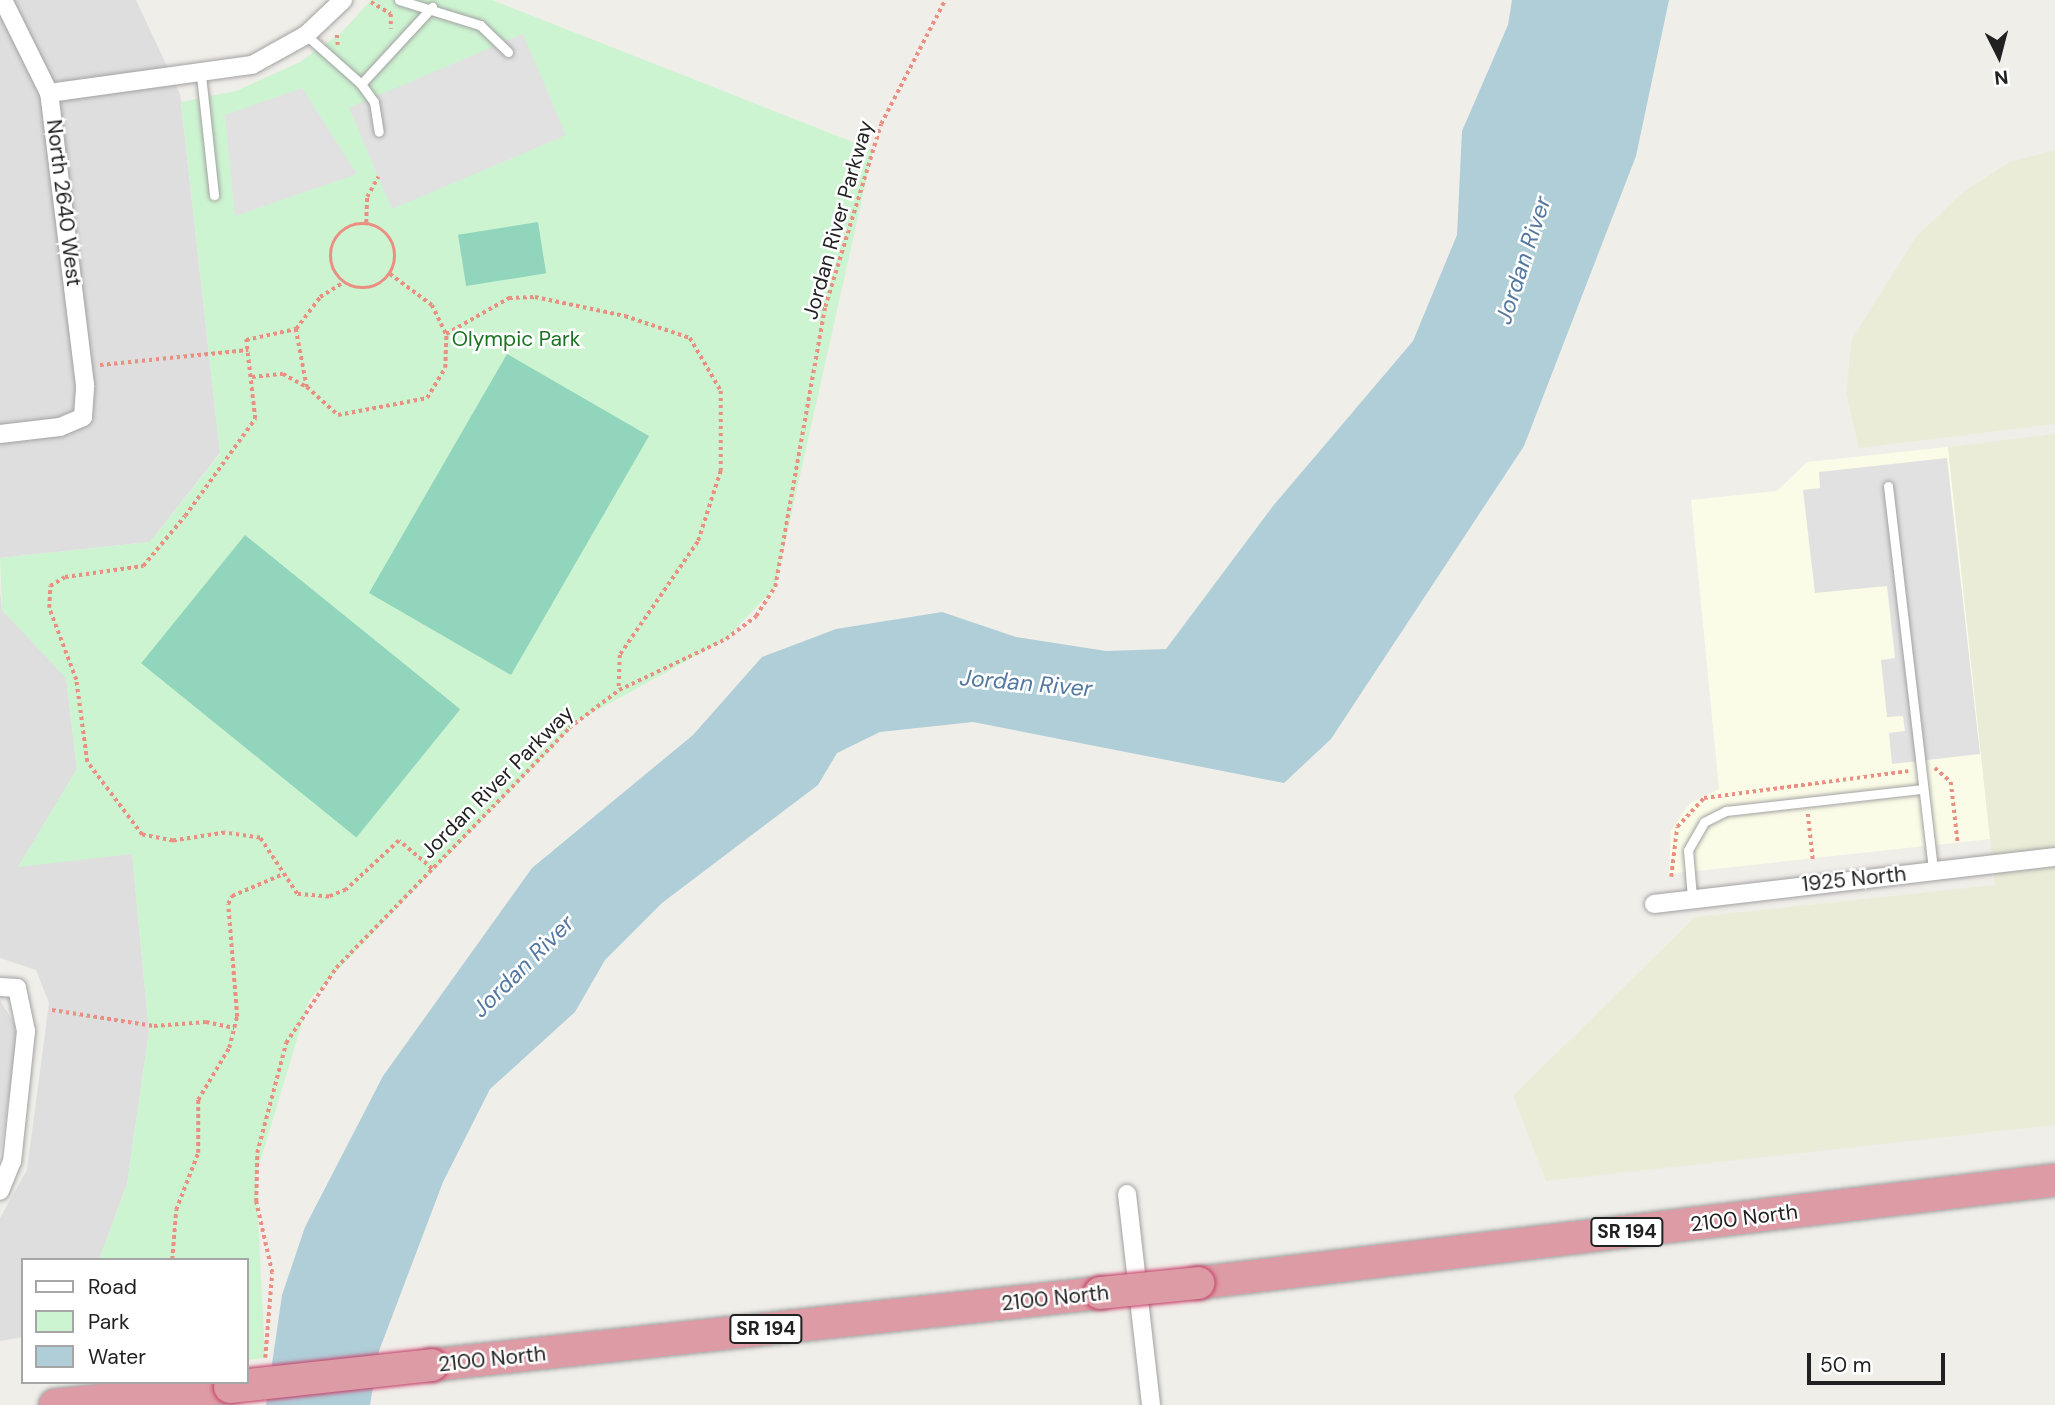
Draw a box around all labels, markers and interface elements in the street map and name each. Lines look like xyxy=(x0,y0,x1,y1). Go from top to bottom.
north arrow xyxy=(1964,21,2034,91)
text: N xyxy=(1993,64,2009,91)
street label: North 2640 West xyxy=(41,118,87,288)
street label: Jordan River Parkway xyxy=(798,118,878,322)
water label: Jordan River xyxy=(1489,193,1557,327)
park label: Olympic Park xyxy=(452,326,580,352)
water label: Jordan River xyxy=(959,663,1093,703)
street label: Jordan River Parkway xyxy=(415,700,579,864)
street label: 1925 North xyxy=(1801,861,1907,897)
water label: Jordan River xyxy=(466,909,580,1023)
street label: 2100 North xyxy=(1689,1199,1799,1237)
road number: SR 194 xyxy=(1590,1216,1664,1248)
legend xyxy=(21,1258,248,1384)
text: Road xyxy=(88,1273,137,1301)
street label: 2100 North xyxy=(1000,1280,1110,1316)
text: Park xyxy=(88,1308,129,1336)
road number: SR 194 xyxy=(729,1314,803,1344)
scale bar xyxy=(1810,1338,1948,1382)
street label: 2100 North xyxy=(437,1341,547,1377)
text: Water xyxy=(88,1343,146,1371)
text: 50 m xyxy=(1820,1351,1871,1379)

